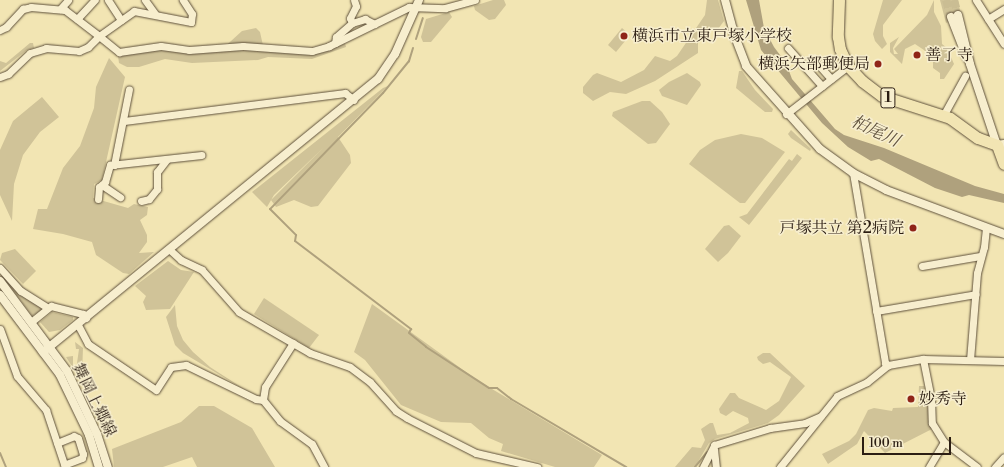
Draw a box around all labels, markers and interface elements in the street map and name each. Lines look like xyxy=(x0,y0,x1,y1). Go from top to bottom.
place label: 横浜市立東戸塚小学校 xyxy=(632,26,792,46)
marker: 横浜市立東戸塚小学校 xyxy=(619,31,629,41)
place label: 善了寺 xyxy=(925,45,973,65)
marker: 善了寺 xyxy=(912,50,922,60)
place label: 横浜矢部郵便局 xyxy=(758,54,870,74)
marker: 横浜矢部郵便局 xyxy=(873,59,883,69)
road number: 1 xyxy=(880,85,896,111)
water label: 柏尾川 xyxy=(848,112,902,152)
place label: 戸塚共立 第2病院 xyxy=(780,218,904,238)
marker: 戸塚共立 第2病院 xyxy=(907,222,919,234)
street label: 舞岡上郷線 xyxy=(68,360,120,440)
place label: 妙秀寺 xyxy=(919,389,967,409)
marker: 妙秀寺 xyxy=(906,394,916,404)
scale bar xyxy=(864,429,953,455)
text: 100 m xyxy=(869,436,903,451)

